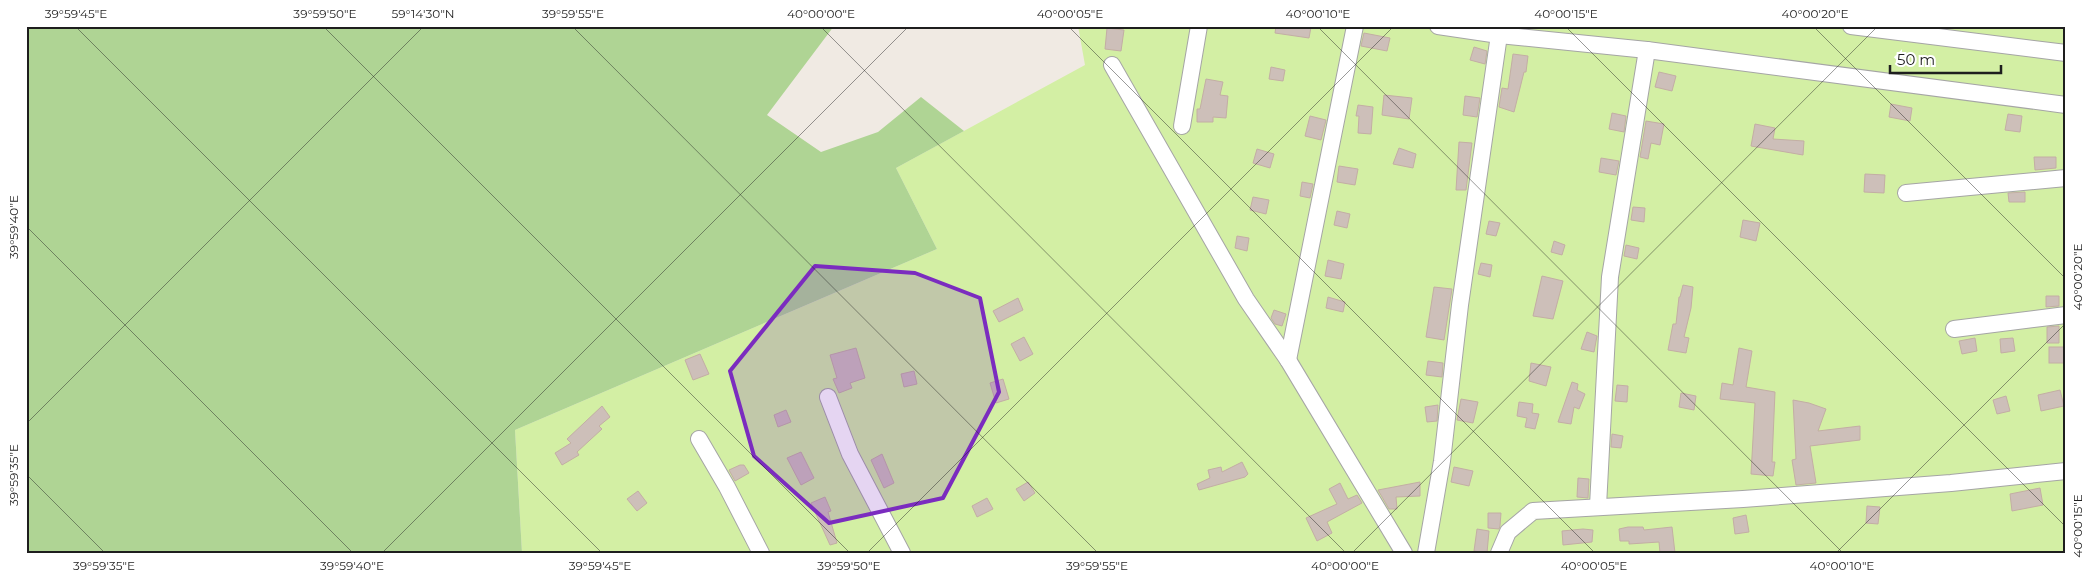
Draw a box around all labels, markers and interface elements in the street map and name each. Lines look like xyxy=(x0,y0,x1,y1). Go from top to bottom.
text: 39°59'45"E xyxy=(45,6,107,21)
text: 39°59'50"E xyxy=(293,6,357,21)
text: 59°14'30"N xyxy=(391,6,455,21)
text: 39°59'55"E xyxy=(542,6,604,21)
text: 40°00'00"E xyxy=(787,6,855,21)
text: 40°00'05"E xyxy=(1037,6,1103,21)
text: 40°00'10"E xyxy=(1286,6,1350,21)
text: 40°00'15"E xyxy=(1534,6,1598,21)
text: 40°00'20"E xyxy=(1782,6,1849,21)
scale bar xyxy=(1890,42,2001,74)
text: 50 m xyxy=(1897,50,1935,69)
text: 39°59'40"E xyxy=(6,195,21,259)
text: 40°00'20"E xyxy=(2070,244,2085,311)
text: 39°59'35"E xyxy=(6,444,21,506)
text: 40°00'15"E xyxy=(2070,494,2085,558)
text: 39°59'35"E xyxy=(73,558,135,573)
text: 39°59'40"E xyxy=(320,558,384,573)
text: 39°59'45"E xyxy=(569,558,631,573)
text: 39°59'50"E xyxy=(817,558,881,573)
text: 39°59'55"E xyxy=(1066,558,1128,573)
text: 40°00'00"E xyxy=(1311,558,1379,573)
text: 40°00'05"E xyxy=(1561,558,1627,573)
text: 40°00'10"E xyxy=(1810,558,1874,573)

